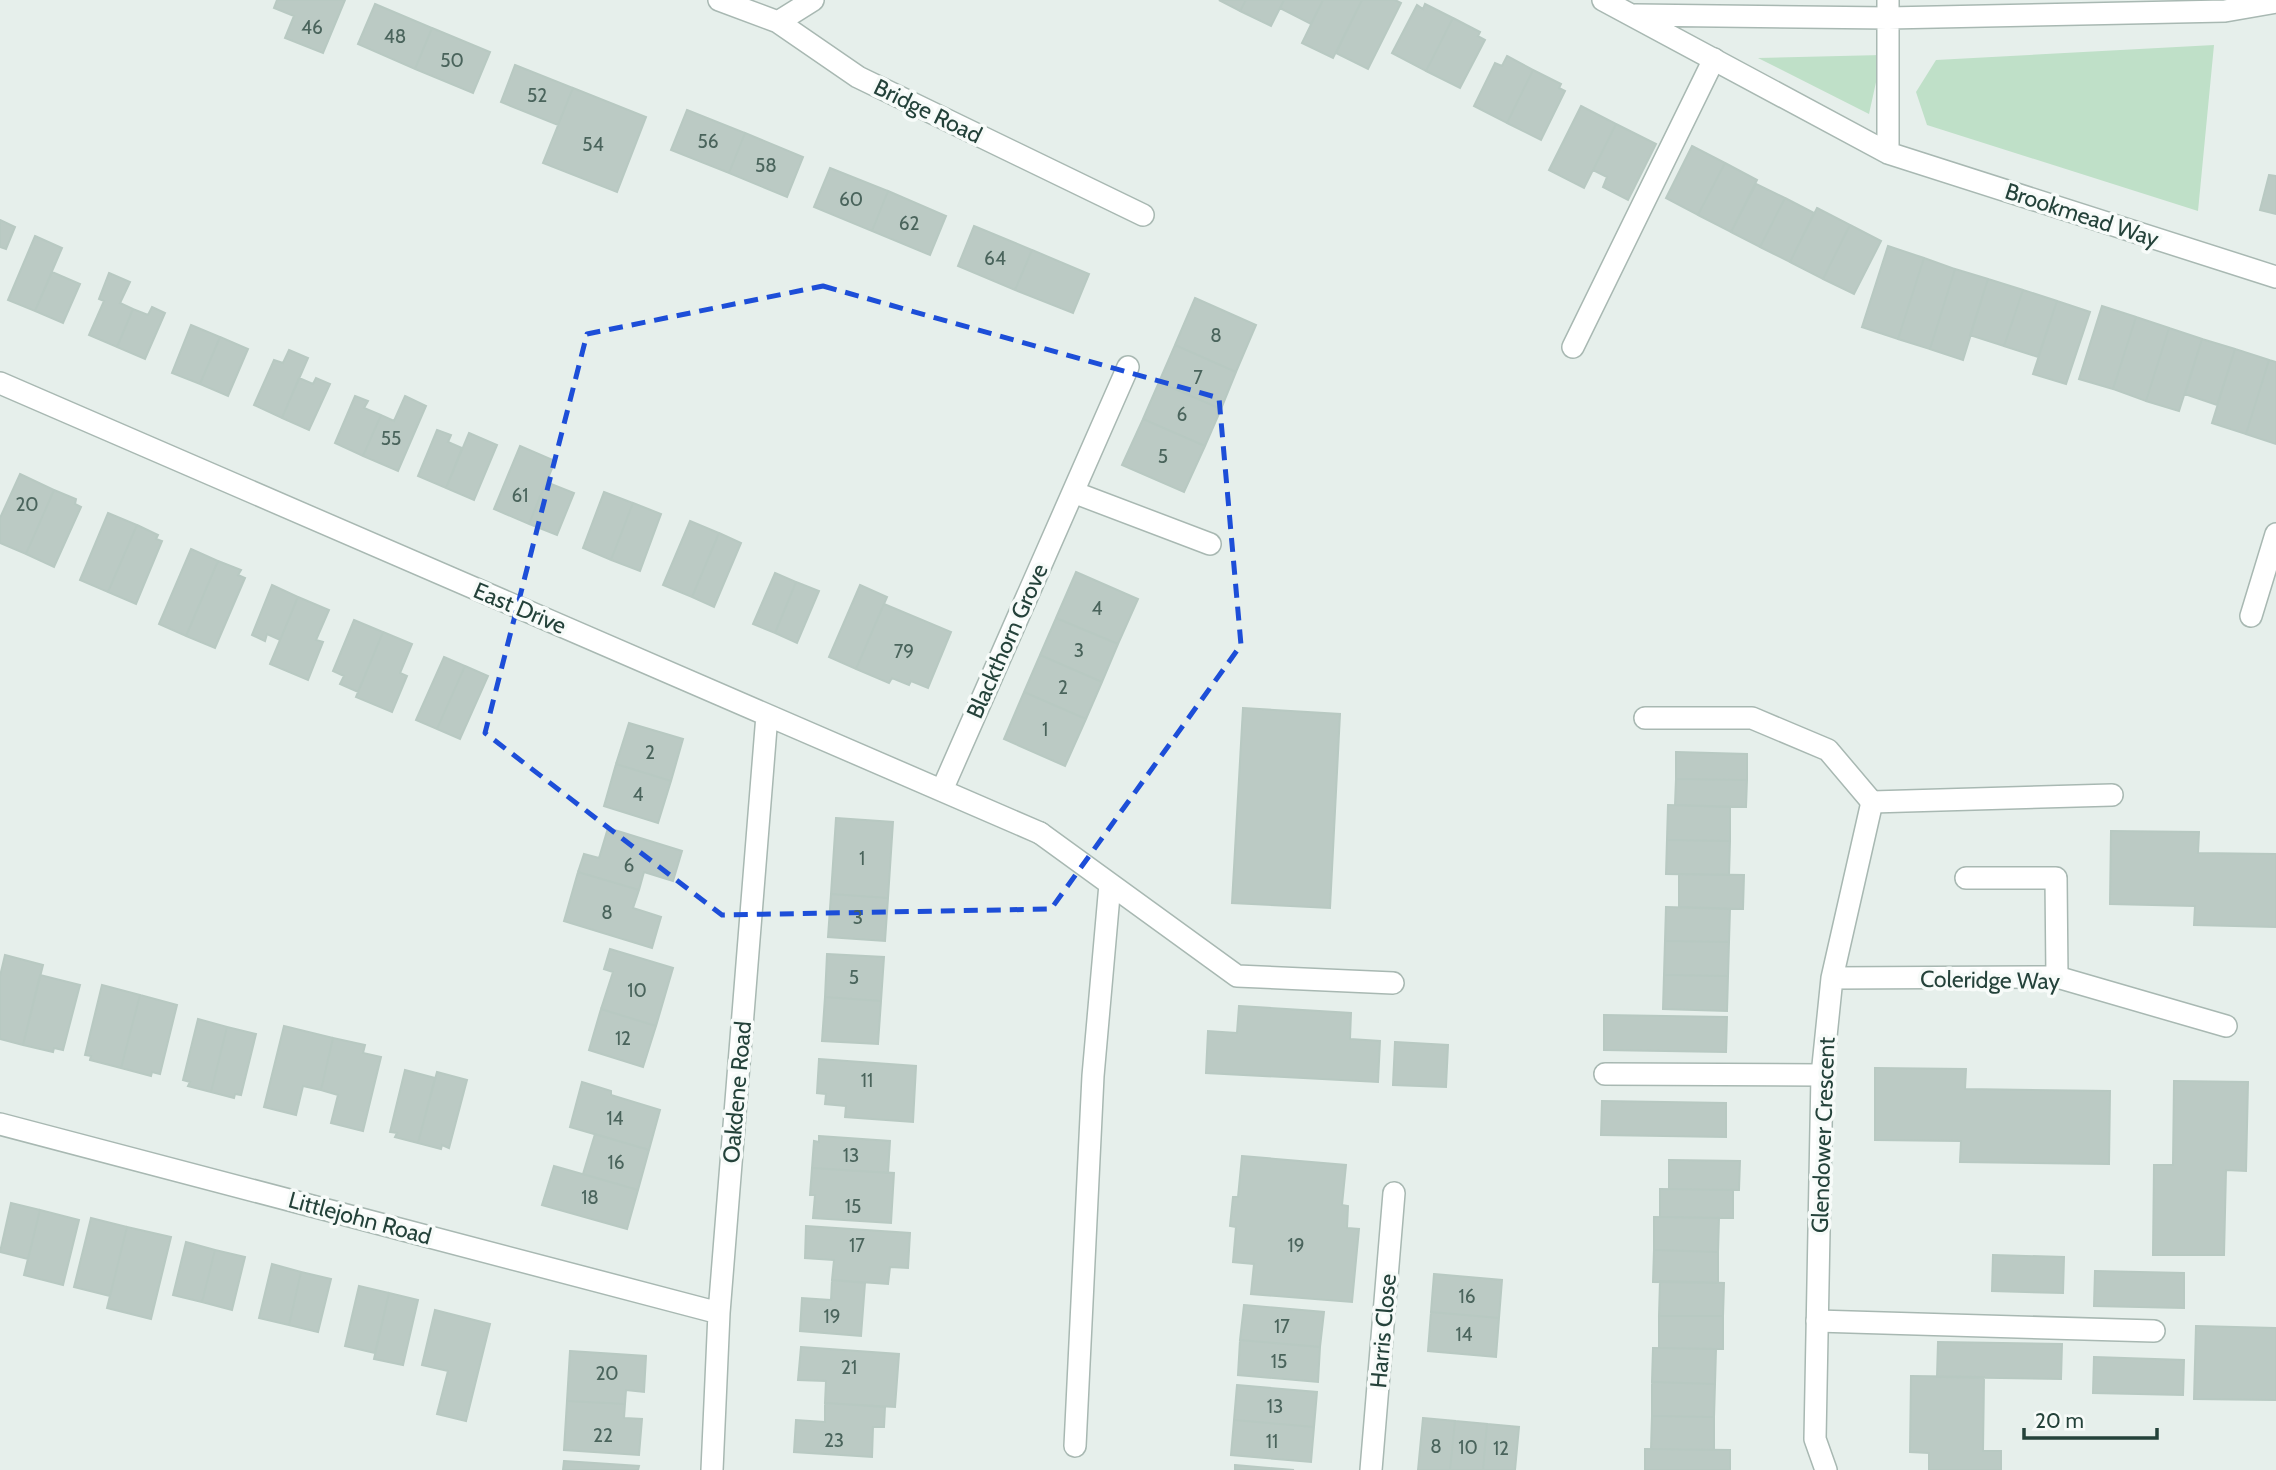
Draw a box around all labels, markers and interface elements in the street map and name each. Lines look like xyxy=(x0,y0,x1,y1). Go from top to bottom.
house number: 46 xyxy=(301,16,323,39)
house number: 48 xyxy=(384,25,406,48)
house number: 50 xyxy=(440,49,464,72)
street label: Bridge Road xyxy=(869,73,987,149)
house number: 52 xyxy=(527,84,547,107)
house number: 56 xyxy=(697,130,719,153)
house number: 54 xyxy=(582,133,604,156)
house number: 58 xyxy=(755,154,777,177)
street label: Brookmead Way xyxy=(2002,177,2163,253)
house number: 60 xyxy=(839,188,863,211)
house number: 62 xyxy=(899,212,919,235)
house number: 64 xyxy=(984,247,1006,270)
house number: 8 xyxy=(1210,324,1222,347)
house number: 7 xyxy=(1193,366,1203,389)
house number: 6 xyxy=(1177,403,1187,426)
house number: 55 xyxy=(381,427,401,450)
house number: 5 xyxy=(1158,445,1168,468)
house number: 61 xyxy=(512,484,528,507)
house number: 20 xyxy=(15,493,39,516)
street label: Blackthorn Grove xyxy=(960,559,1054,723)
street label: East Drive xyxy=(470,576,571,640)
house number: 4 xyxy=(1092,597,1103,620)
house number: 3 xyxy=(1074,639,1084,662)
house number: 79 xyxy=(894,640,914,663)
house number: 2 xyxy=(1058,676,1068,699)
house number: 1 xyxy=(1042,718,1048,741)
house number: 2 xyxy=(645,741,655,764)
house number: 4 xyxy=(633,783,644,806)
house number: 1 xyxy=(859,847,865,870)
house number: 6 xyxy=(624,854,634,877)
house number: 8 xyxy=(601,901,613,924)
house number: 3 xyxy=(853,906,863,929)
street label: Coleridge Way xyxy=(1920,965,2061,995)
house number: 5 xyxy=(849,966,859,989)
house number: 10 xyxy=(627,979,647,1002)
street label: Oakdene Road xyxy=(717,1020,757,1164)
house number: 12 xyxy=(615,1027,631,1050)
street label: Glendower Crescent xyxy=(1806,1036,1840,1233)
house number: 11 xyxy=(861,1069,873,1092)
house number: 14 xyxy=(606,1107,624,1130)
house number: 13 xyxy=(843,1144,859,1167)
house number: 16 xyxy=(608,1151,625,1174)
street label: Littlejohn Road xyxy=(285,1185,435,1251)
house number: 18 xyxy=(581,1186,599,1209)
house number: 15 xyxy=(845,1195,861,1218)
house number: 17 xyxy=(849,1234,865,1257)
house number: 19 xyxy=(1288,1234,1305,1257)
street label: Harris Close xyxy=(1364,1272,1402,1389)
house number: 16 xyxy=(1459,1285,1476,1308)
house number: 19 xyxy=(824,1305,841,1328)
house number: 17 xyxy=(1274,1315,1290,1338)
house number: 14 xyxy=(1455,1323,1473,1346)
house number: 15 xyxy=(1271,1350,1287,1373)
house number: 21 xyxy=(841,1356,857,1379)
house number: 20 xyxy=(595,1362,619,1385)
house number: 13 xyxy=(1267,1395,1283,1418)
scale bar xyxy=(2024,1396,2157,1440)
text: 20 m xyxy=(2035,1408,2084,1433)
house number: 22 xyxy=(593,1424,613,1447)
house number: 23 xyxy=(824,1429,844,1452)
house number: 11 xyxy=(1266,1430,1278,1453)
house number: 8 xyxy=(1430,1435,1442,1458)
house number: 10 xyxy=(1458,1436,1478,1459)
house number: 12 xyxy=(1493,1437,1509,1460)

